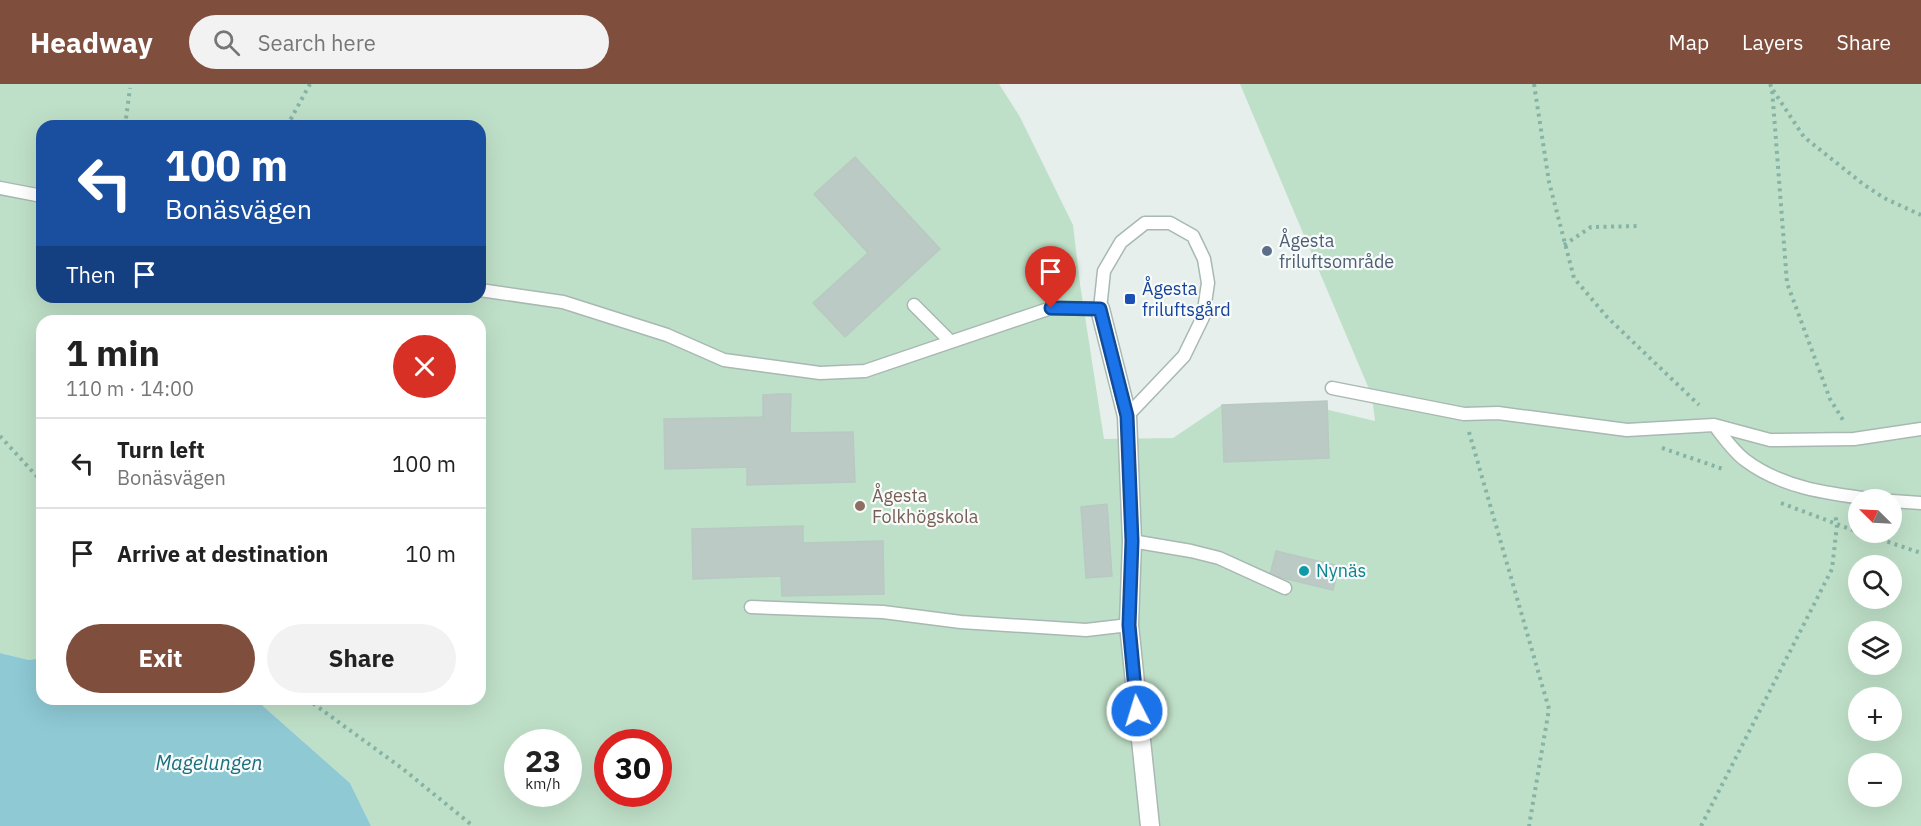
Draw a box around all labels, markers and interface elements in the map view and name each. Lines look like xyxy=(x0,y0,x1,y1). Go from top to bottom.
search box xyxy=(189,15,609,69)
text: Headway xyxy=(30,24,153,61)
icon: search xyxy=(210,26,243,59)
text: Search here xyxy=(258,28,376,57)
text: Map xyxy=(1669,28,1709,56)
text: Layers xyxy=(1742,28,1804,56)
text: Share xyxy=(1837,28,1891,56)
text: 100 m xyxy=(165,138,288,193)
icon: left xyxy=(66,144,144,222)
text: Bonäsvägen xyxy=(165,191,312,226)
place label: Ågesta friluftsområde xyxy=(1279,228,1394,273)
marker: Ågesta friluftsområde xyxy=(1260,244,1274,258)
pin xyxy=(1025,246,1076,308)
icon: arrive xyxy=(1034,255,1067,288)
icon: arrive xyxy=(128,258,161,291)
text: Then xyxy=(66,260,116,289)
place label: Ågesta friluftsgård xyxy=(1142,276,1231,321)
marker: Ågesta friluftsgård xyxy=(1123,292,1137,306)
text: 1 min xyxy=(66,329,160,376)
button: close xyxy=(393,335,456,398)
text: 110 m · 14:00 xyxy=(66,375,194,402)
text: Turn left xyxy=(117,435,205,464)
icon: left xyxy=(66,447,99,480)
text: 100 m xyxy=(392,449,456,478)
text: Bonäsvägen xyxy=(117,464,226,491)
place label: Ågesta Folkhögskola xyxy=(872,483,979,528)
north arrow xyxy=(1848,489,1902,543)
map controls xyxy=(1848,489,1902,807)
marker: Ågesta Folkhögskola xyxy=(853,499,867,513)
icon: arrive xyxy=(66,537,99,570)
text: Arrive at destination xyxy=(117,539,328,568)
text: 10 m xyxy=(405,539,456,568)
button: search xyxy=(1848,555,1902,609)
place label: Nynäs xyxy=(1316,559,1366,582)
marker: Nynäs xyxy=(1297,564,1311,578)
button: layers xyxy=(1848,621,1902,675)
button: Exit xyxy=(66,624,255,693)
button: Share xyxy=(267,624,456,693)
position arrow xyxy=(1105,679,1169,743)
button: + xyxy=(1848,687,1902,741)
speed limit sign: 30 xyxy=(594,729,672,807)
text: 23 xyxy=(525,741,561,780)
water label: Magelungen xyxy=(155,749,263,776)
button: − xyxy=(1848,753,1902,807)
text: km/h xyxy=(525,774,561,793)

